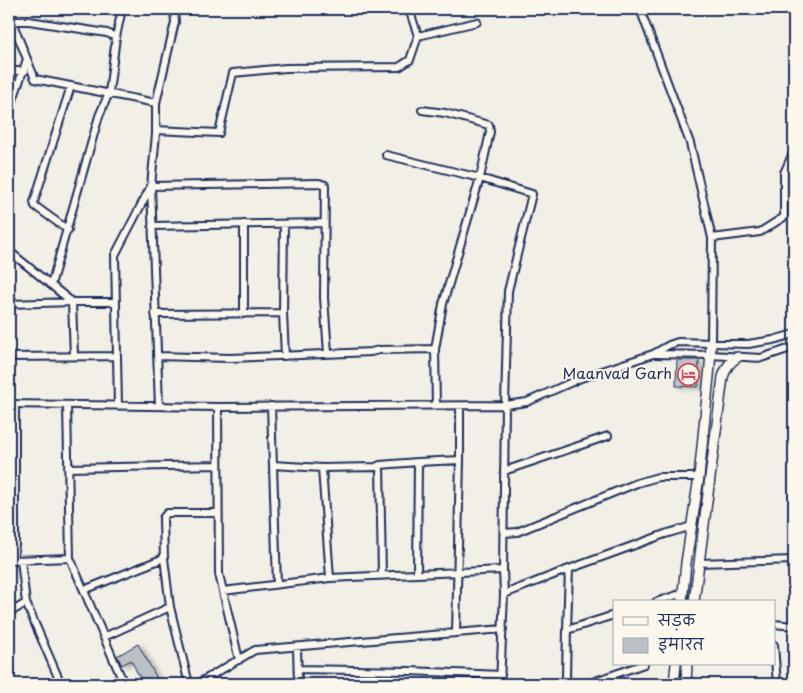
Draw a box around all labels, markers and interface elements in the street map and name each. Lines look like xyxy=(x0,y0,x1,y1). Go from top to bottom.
place label: Maanvad Garh xyxy=(562,361,672,384)
hotel icon: Maanvad Garh xyxy=(676,362,700,386)
legend xyxy=(613,600,776,666)
text: सड़क xyxy=(657,608,696,631)
text: इमारत xyxy=(658,632,705,655)

